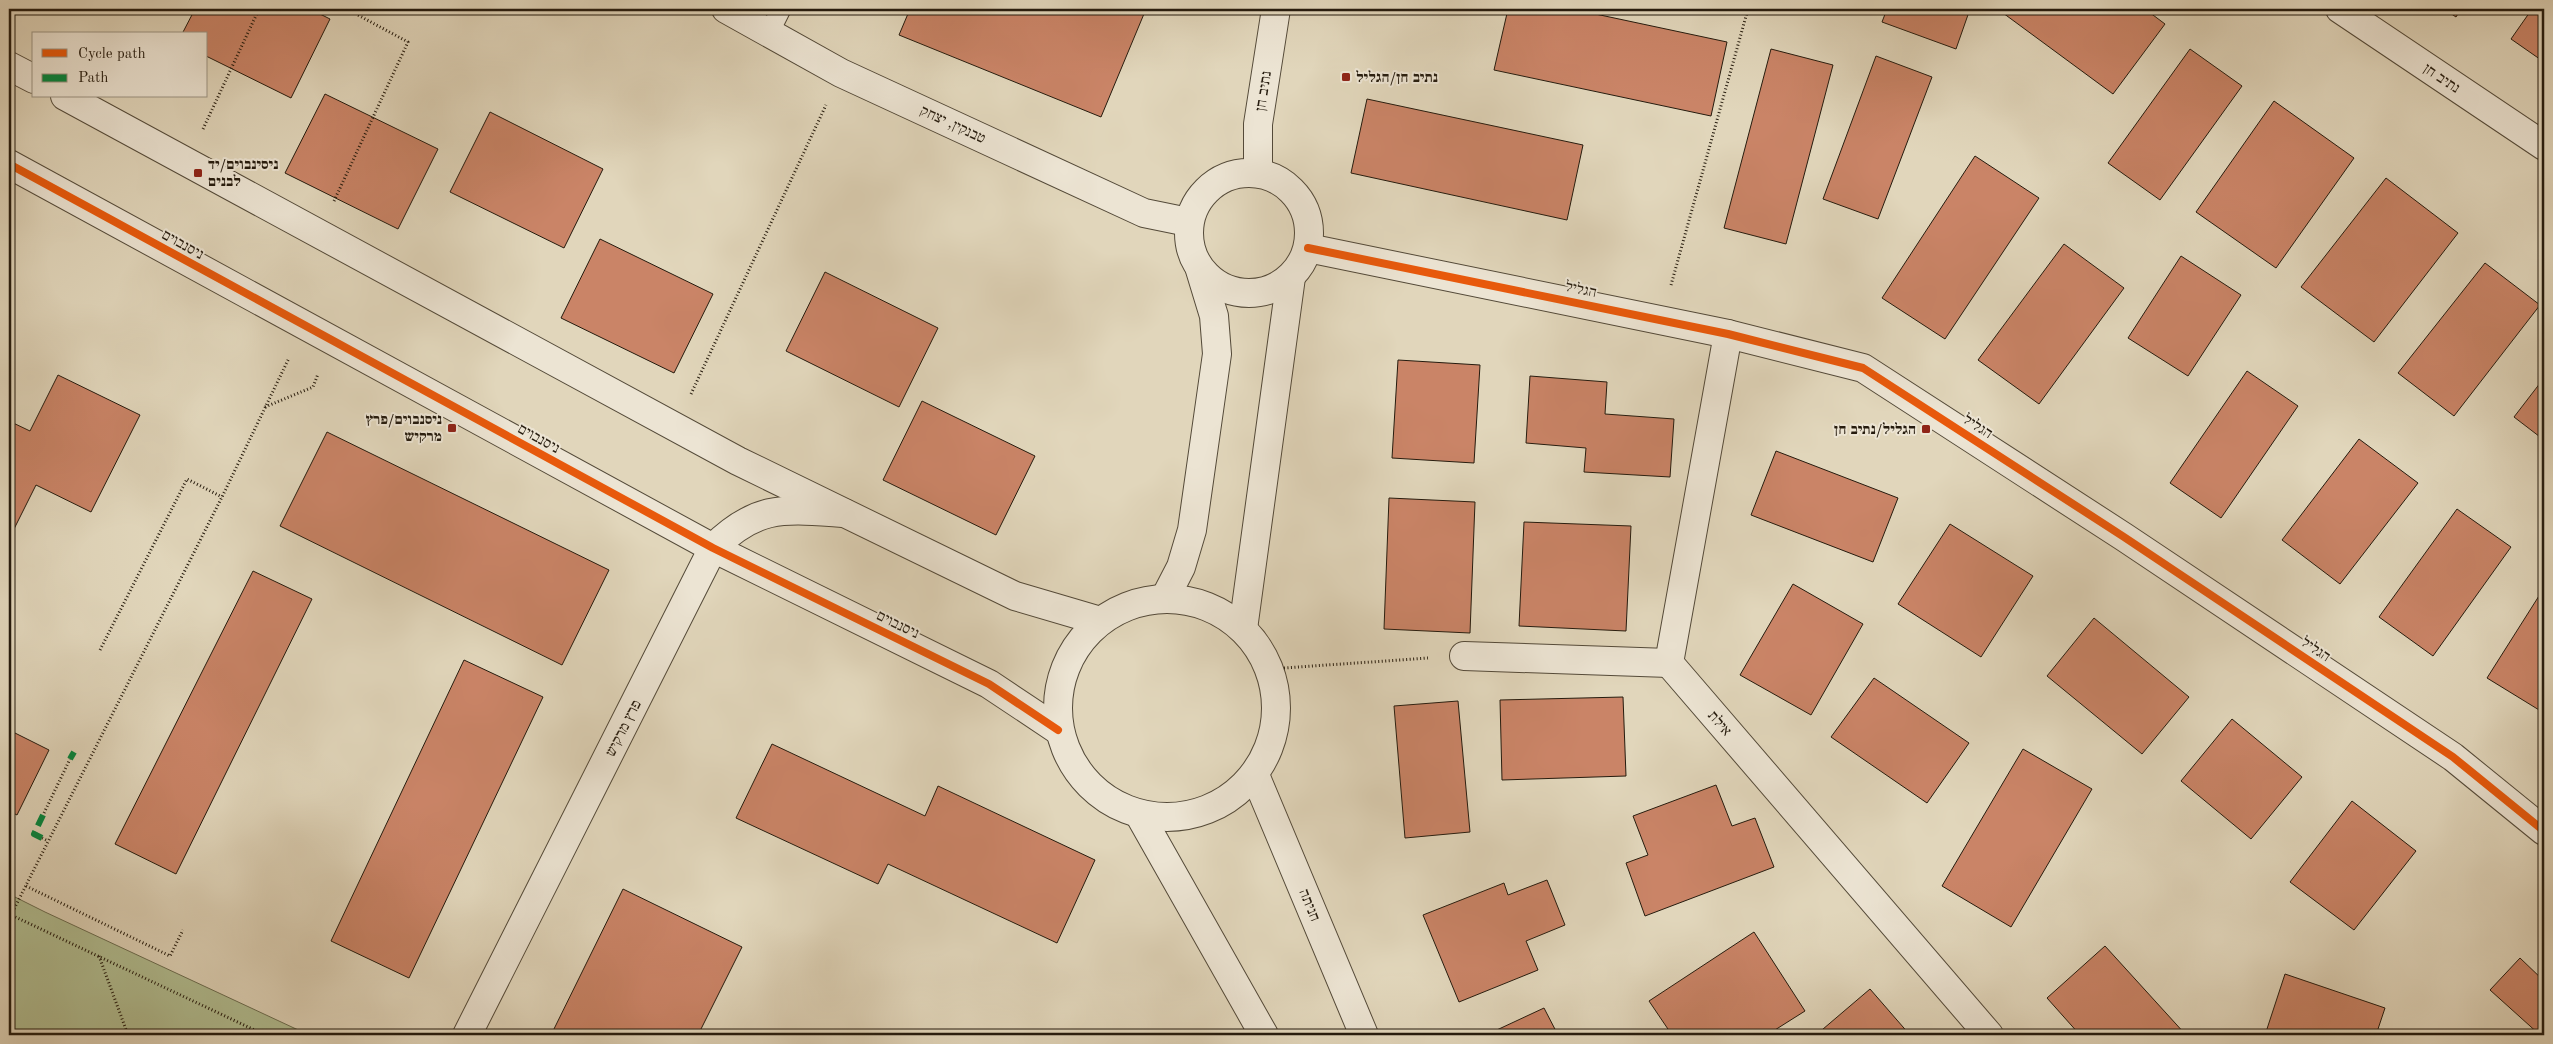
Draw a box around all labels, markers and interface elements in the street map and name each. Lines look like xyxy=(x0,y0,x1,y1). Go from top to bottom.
legend xyxy=(32,32,208,98)
text: Cycle path xyxy=(78,47,146,62)
street label: נתיב חן xyxy=(2420,62,2462,97)
street label: נתיב חן xyxy=(1254,70,1275,112)
place label: נתיב חן/הגליל xyxy=(1356,70,1438,86)
text: Path xyxy=(78,71,108,86)
marker: נתיב חן/הגליל xyxy=(1340,71,1352,83)
street label: טבנקין, יצחק xyxy=(917,104,987,147)
place label: ניסינבוים/יד לבנים xyxy=(208,158,278,190)
marker: ניסינבוים/יד לבנים xyxy=(192,167,204,179)
street label: ניסנבוים xyxy=(159,228,206,263)
street label: הגליל xyxy=(1564,279,1598,301)
street label: הגליל xyxy=(1960,411,1995,442)
place label: ניסנבוים/פרץ מרקיש xyxy=(366,413,442,445)
marker: ניסנבוים/פרץ מרקיש xyxy=(446,422,458,434)
street label: ניסנבוים xyxy=(515,422,562,457)
place label: הגליל/נתיב חן xyxy=(1834,422,1916,438)
marker: הגליל/נתיב חן xyxy=(1920,423,1932,435)
street label: ניסנבוים xyxy=(874,609,921,642)
street label: הגליל xyxy=(2298,634,2333,665)
street label: פרץ מרקיש xyxy=(604,698,645,759)
street label: אילת xyxy=(1704,708,1734,739)
street label: חניתה xyxy=(1295,887,1322,924)

